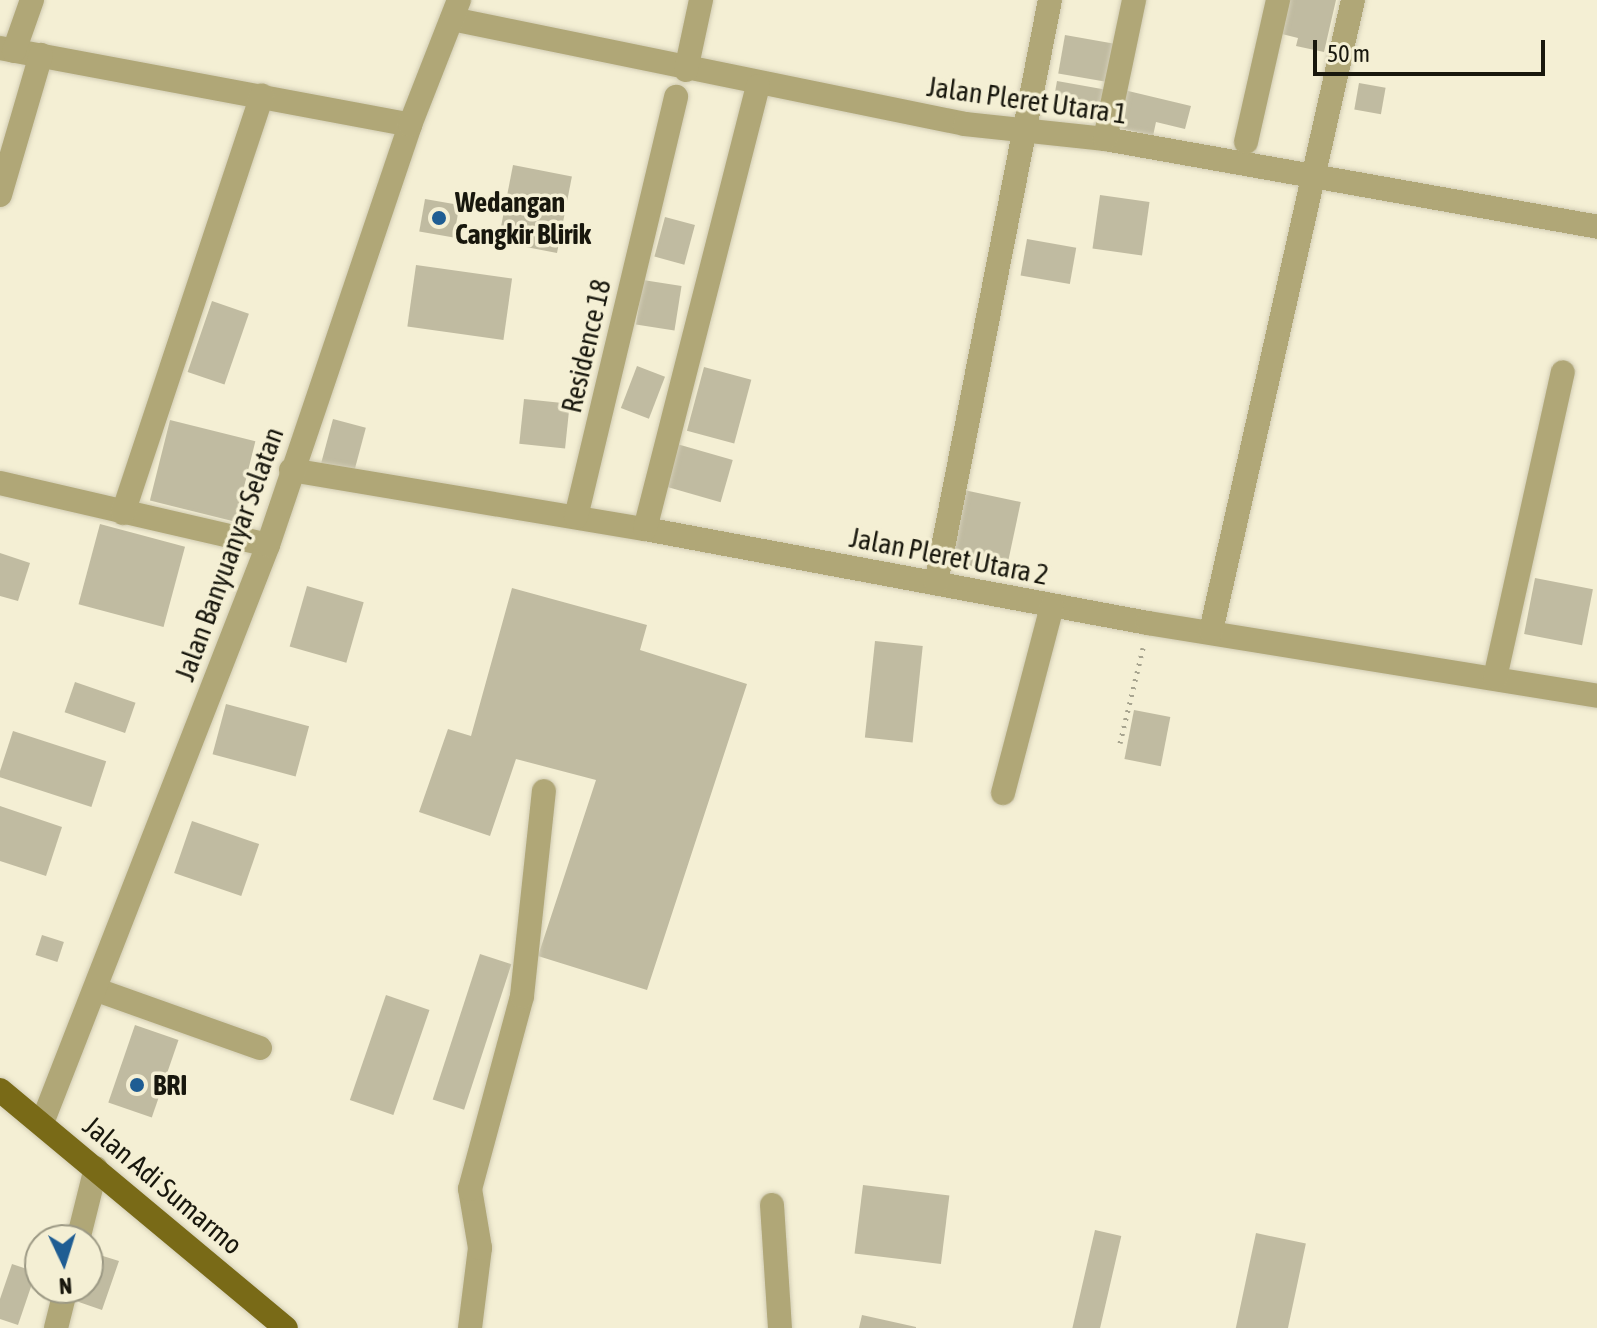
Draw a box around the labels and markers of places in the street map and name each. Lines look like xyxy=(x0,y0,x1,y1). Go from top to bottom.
place label: Wedangan Cangkir Blirik xyxy=(455,185,591,251)
marker: Wedangan Cangkir Blirik xyxy=(430,209,448,227)
place label: BRI xyxy=(153,1068,187,1102)
marker: BRI xyxy=(128,1076,146,1094)

